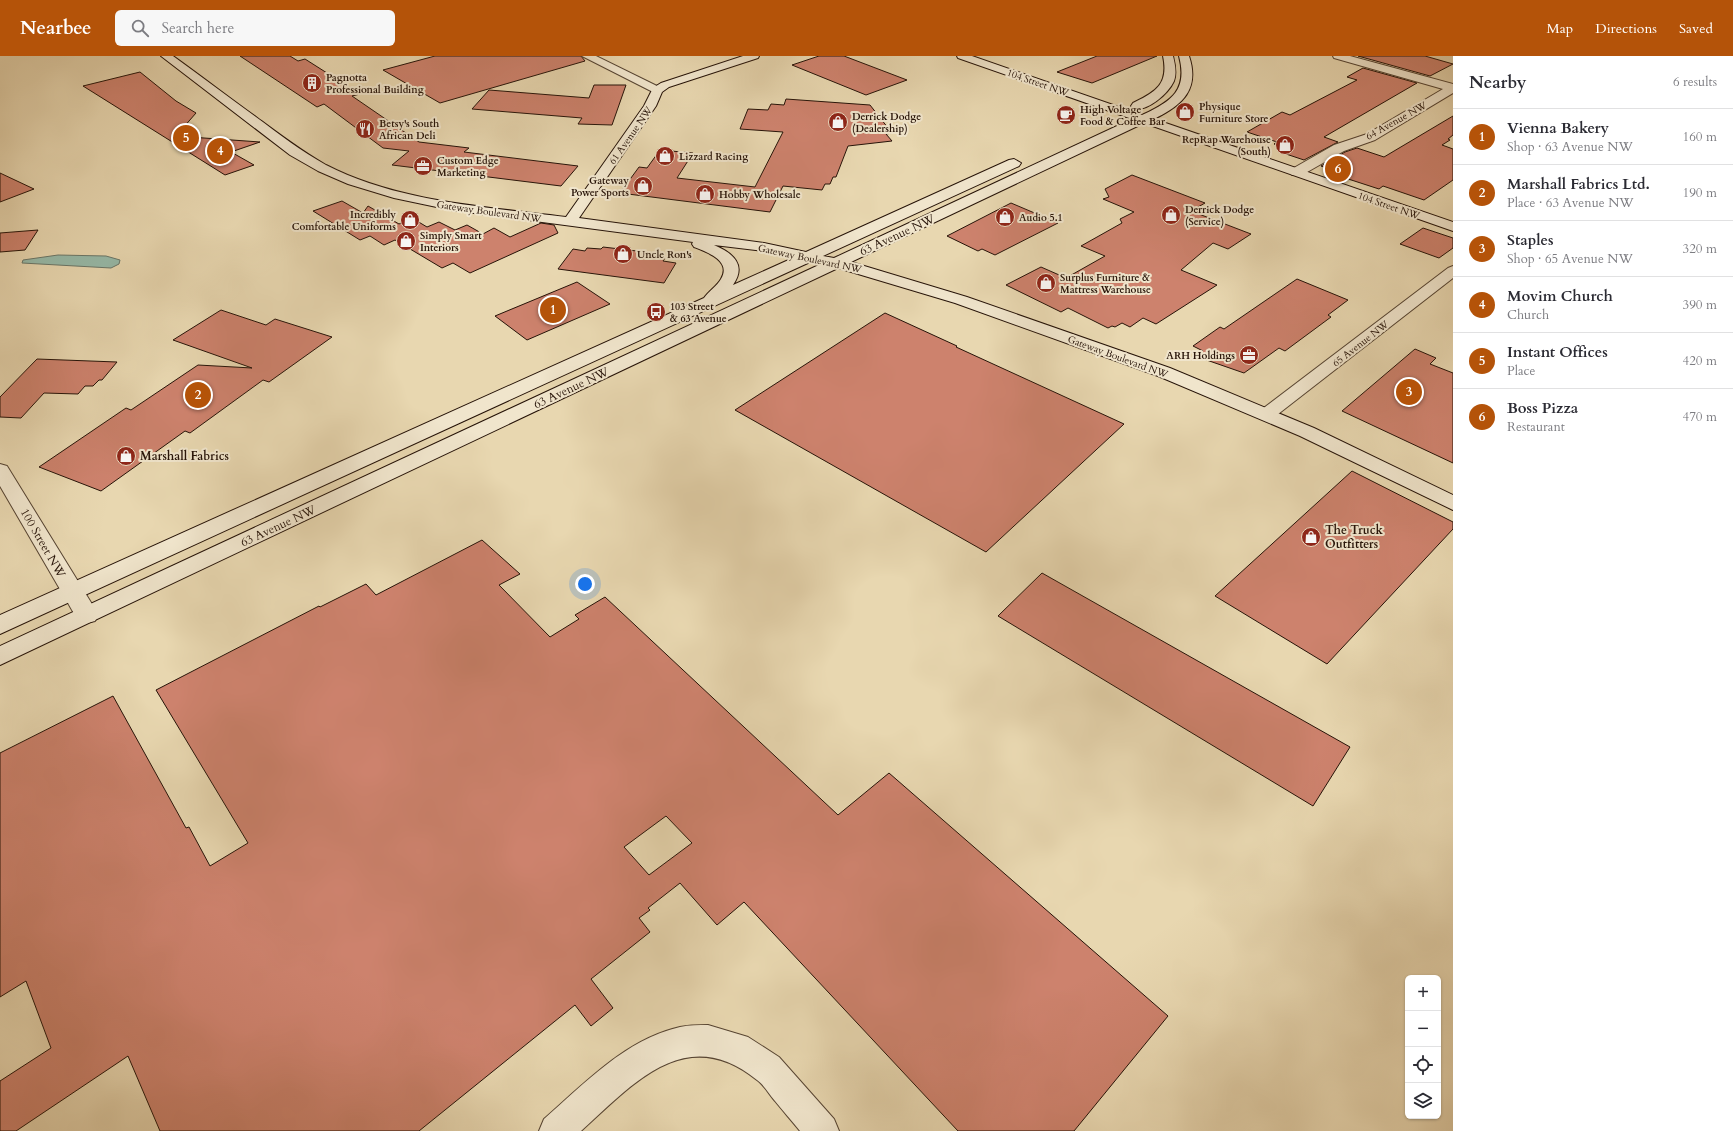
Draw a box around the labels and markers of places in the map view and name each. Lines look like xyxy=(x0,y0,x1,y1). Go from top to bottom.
place label: Pagnotta Professional Building xyxy=(326,71,424,97)
building icon: Pagnotta Professional Building xyxy=(301,72,323,94)
place label: Physique Furniture Store xyxy=(1199,100,1269,126)
shop icon: Physique Furniture Store xyxy=(1174,101,1196,123)
place label: High Voltage Food & Coffee Bar xyxy=(1080,103,1166,129)
cafe icon: High Voltage Food & Coffee Bar xyxy=(1055,104,1077,126)
place label: Derrick Dodge (Dealership) xyxy=(852,110,921,136)
shop icon: Derrick Dodge (Dealership) xyxy=(827,111,849,133)
place label: Betsy's South African Deli xyxy=(379,117,440,143)
restaurant icon: Betsy's South African Deli xyxy=(354,118,376,140)
pin: 5 xyxy=(173,123,199,153)
place label: RepRap Warehouse (South) xyxy=(1182,133,1271,159)
shop icon: RepRap Warehouse (South) xyxy=(1274,134,1296,156)
pin: 4 xyxy=(207,136,233,166)
shop icon: Lizzard Racing xyxy=(654,145,676,167)
place label: Lizzard Racing xyxy=(679,150,748,164)
place label: Custom Edge Marketing xyxy=(437,154,499,180)
pin: 6 xyxy=(1325,154,1351,184)
office icon: Custom Edge Marketing xyxy=(412,155,434,177)
place label: Gateway Power Sports xyxy=(571,174,629,200)
shop icon: Gateway Power Sports xyxy=(632,175,654,197)
shop icon: Hobby Wholesale xyxy=(694,183,716,205)
place label: Hobby Wholesale xyxy=(719,188,801,202)
place label: Derrick Dodge (Service) xyxy=(1185,203,1254,229)
shop icon: Derrick Dodge (Service) xyxy=(1160,204,1182,226)
shop icon: Audio 5.1 xyxy=(994,206,1016,228)
place label: Incredibly Comfortable Uniforms xyxy=(292,208,396,234)
shop icon: Incredibly Comfortable Uniforms xyxy=(399,209,421,231)
place label: Audio 5.1 xyxy=(1019,211,1063,225)
place label: Simply Smart Interiors xyxy=(420,229,482,255)
shop icon: Simply Smart Interiors xyxy=(395,230,417,252)
shop icon: Uncle Ron's xyxy=(612,243,634,265)
place label: Uncle Ron's xyxy=(637,248,692,262)
place label: Surplus Furniture & Mattress Warehouse xyxy=(1060,271,1151,297)
shop icon: Surplus Furniture & Mattress Warehouse xyxy=(1035,272,1057,294)
pin: 1 xyxy=(540,295,566,325)
place label: 103 Street & 63 Avenue xyxy=(670,300,727,326)
bus stop icon: 103 Street & 63 Avenue xyxy=(645,301,667,323)
office icon: ARH Holdings xyxy=(1238,344,1260,366)
place label: ARH Holdings xyxy=(1166,349,1235,363)
pin: 3 xyxy=(1396,377,1422,407)
pin: 2 xyxy=(185,380,211,410)
shop icon: Marshall Fabrics xyxy=(115,445,137,467)
place label: Marshall Fabrics xyxy=(140,448,229,464)
place label: The Truck Outfitters xyxy=(1325,522,1384,552)
shop icon: The Truck Outfitters xyxy=(1300,526,1322,548)

